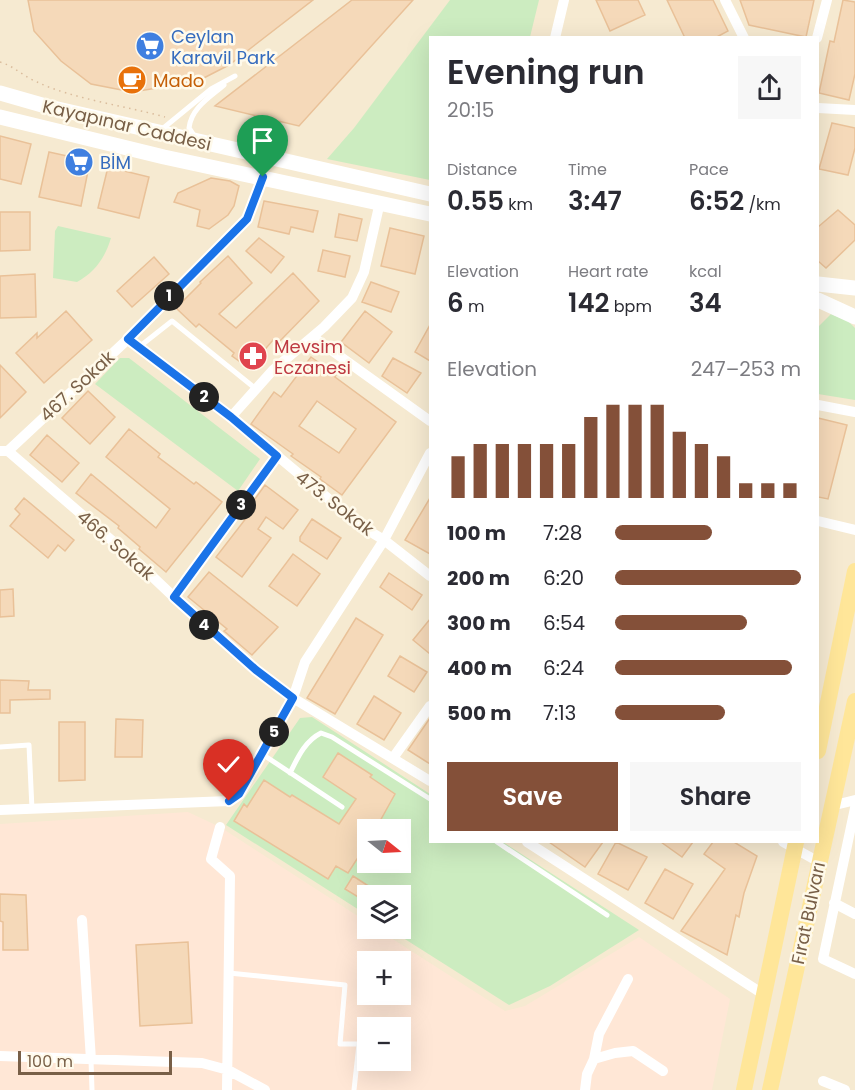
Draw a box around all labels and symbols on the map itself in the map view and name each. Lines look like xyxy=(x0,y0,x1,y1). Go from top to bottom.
place label: Ceylan Karavil Park xyxy=(171,24,276,70)
supermarket icon: Ceylan Karavil Park xyxy=(134,30,166,62)
cafe icon: Mado xyxy=(116,64,148,96)
place label: Mado xyxy=(153,68,204,93)
street label: Kayapınar Caddesi xyxy=(40,93,214,157)
pin xyxy=(237,115,288,177)
supermarket icon: BİM xyxy=(63,146,95,178)
place label: BİM xyxy=(100,150,131,175)
pin: 1 xyxy=(154,281,184,311)
place label: Mevsim Eczanesi xyxy=(274,334,351,380)
pharmacy icon: Mevsim Eczanesi xyxy=(237,340,269,372)
street label: 467. Sokak xyxy=(34,344,120,427)
pin: 2 xyxy=(189,382,219,412)
street label: 473. Sokak xyxy=(291,464,380,542)
pin: 3 xyxy=(226,490,256,520)
street label: 466. Sokak xyxy=(72,504,161,586)
pin: 4 xyxy=(189,610,219,640)
pin: 5 xyxy=(259,717,289,747)
pin xyxy=(203,739,254,801)
north arrow xyxy=(357,819,411,873)
street label: Fırat Bulvarı xyxy=(785,859,831,967)
scale bar xyxy=(18,1048,172,1076)

